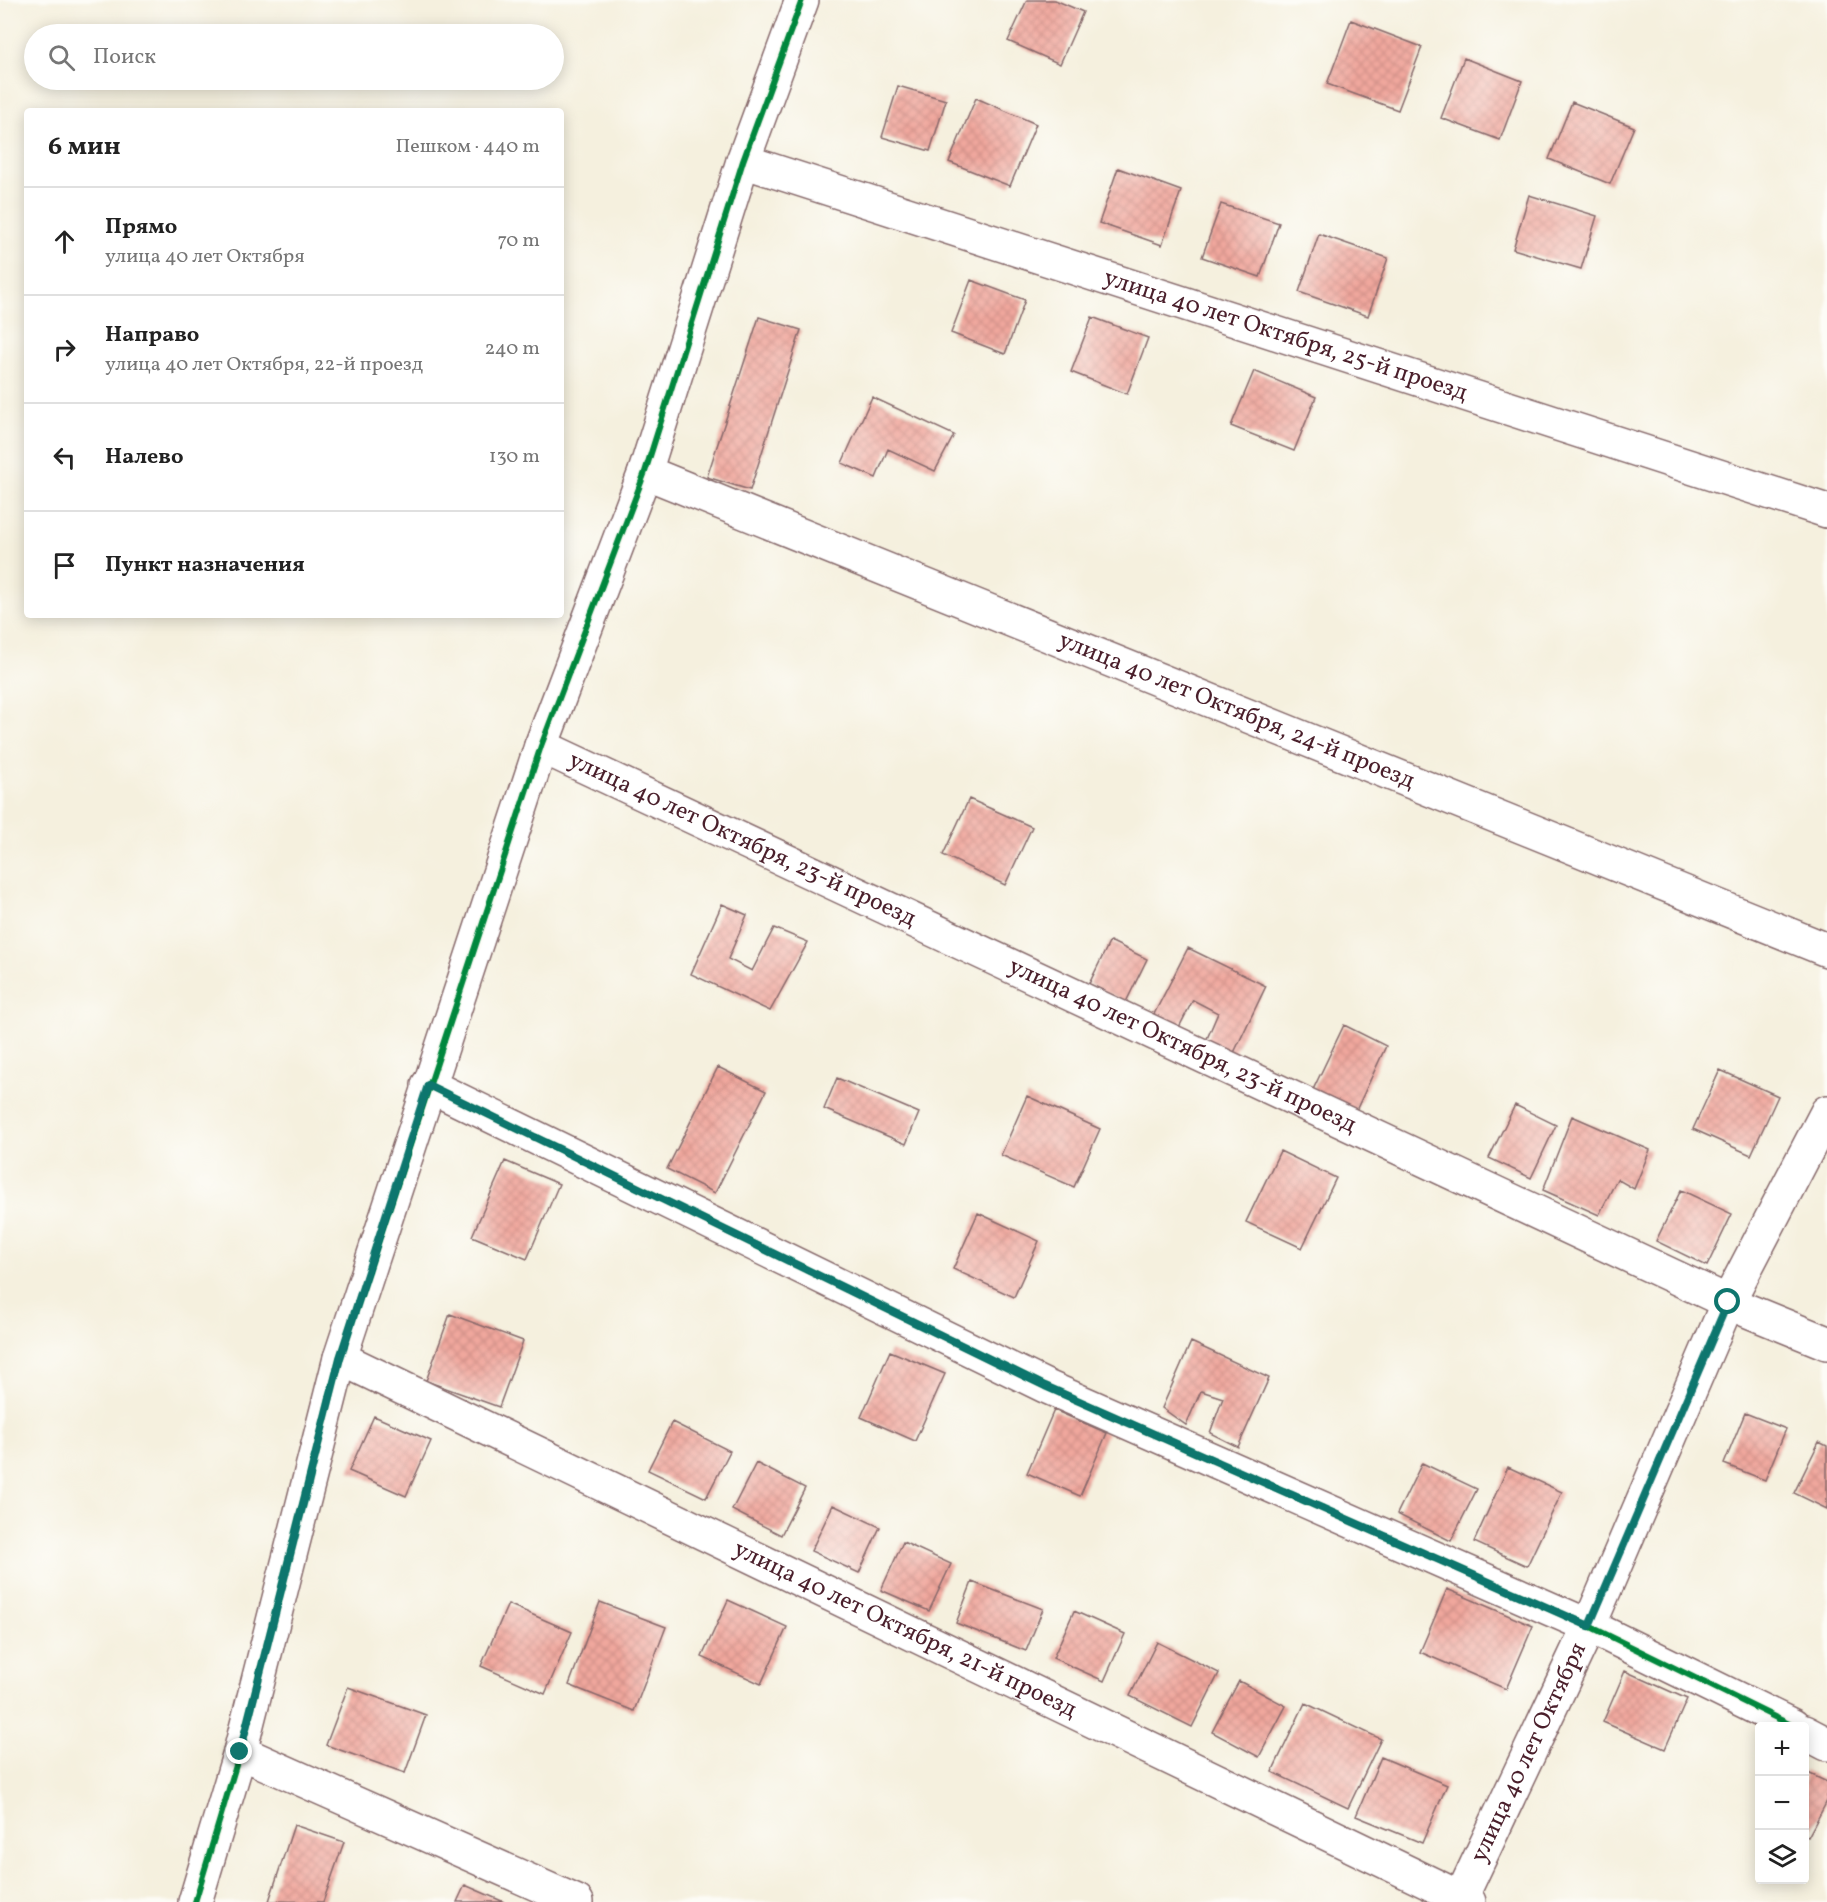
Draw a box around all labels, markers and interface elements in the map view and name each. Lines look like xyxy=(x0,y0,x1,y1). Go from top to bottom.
search box xyxy=(24,24,564,90)
icon: search xyxy=(45,41,78,74)
text: Поиск xyxy=(93,42,156,73)
text: 6 мин xyxy=(48,129,121,165)
text: Пешком · 440 m xyxy=(396,133,540,161)
text: Прямо xyxy=(105,212,177,243)
icon: ahead xyxy=(48,225,81,258)
text: 70 m xyxy=(497,227,540,255)
text: улица 40 лет Октября xyxy=(105,243,305,271)
street label: улица 40 лет Октября, 25-й проезд xyxy=(1099,261,1472,411)
text: Направо xyxy=(105,320,199,351)
icon: right xyxy=(48,333,81,366)
text: 240 m xyxy=(485,335,540,363)
text: улица 40 лет Октября, 22-й проезд xyxy=(105,351,423,379)
icon: left xyxy=(48,441,81,474)
text: Налево xyxy=(105,442,184,473)
text: 130 m xyxy=(489,443,540,471)
icon: arrive xyxy=(48,549,81,582)
text: Пункт назначения xyxy=(105,550,305,581)
street label: улица 40 лет Октября, 24-й проезд xyxy=(1053,624,1420,799)
street label: улица 40 лет Октября, 23-й проезд xyxy=(563,744,922,936)
street label: улица 40 лет Октября, 23-й проезд xyxy=(1003,950,1362,1143)
route start xyxy=(1714,1288,1740,1314)
street label: улица 40 лет Октября, 21-й проезд xyxy=(727,1533,1083,1728)
street label: улица 40 лет Октября xyxy=(1463,1637,1596,1868)
map controls xyxy=(1755,1722,1809,1884)
button: + xyxy=(1755,1722,1809,1776)
route end xyxy=(226,1738,252,1764)
button: − xyxy=(1755,1776,1809,1830)
button: layers xyxy=(1755,1830,1809,1884)

